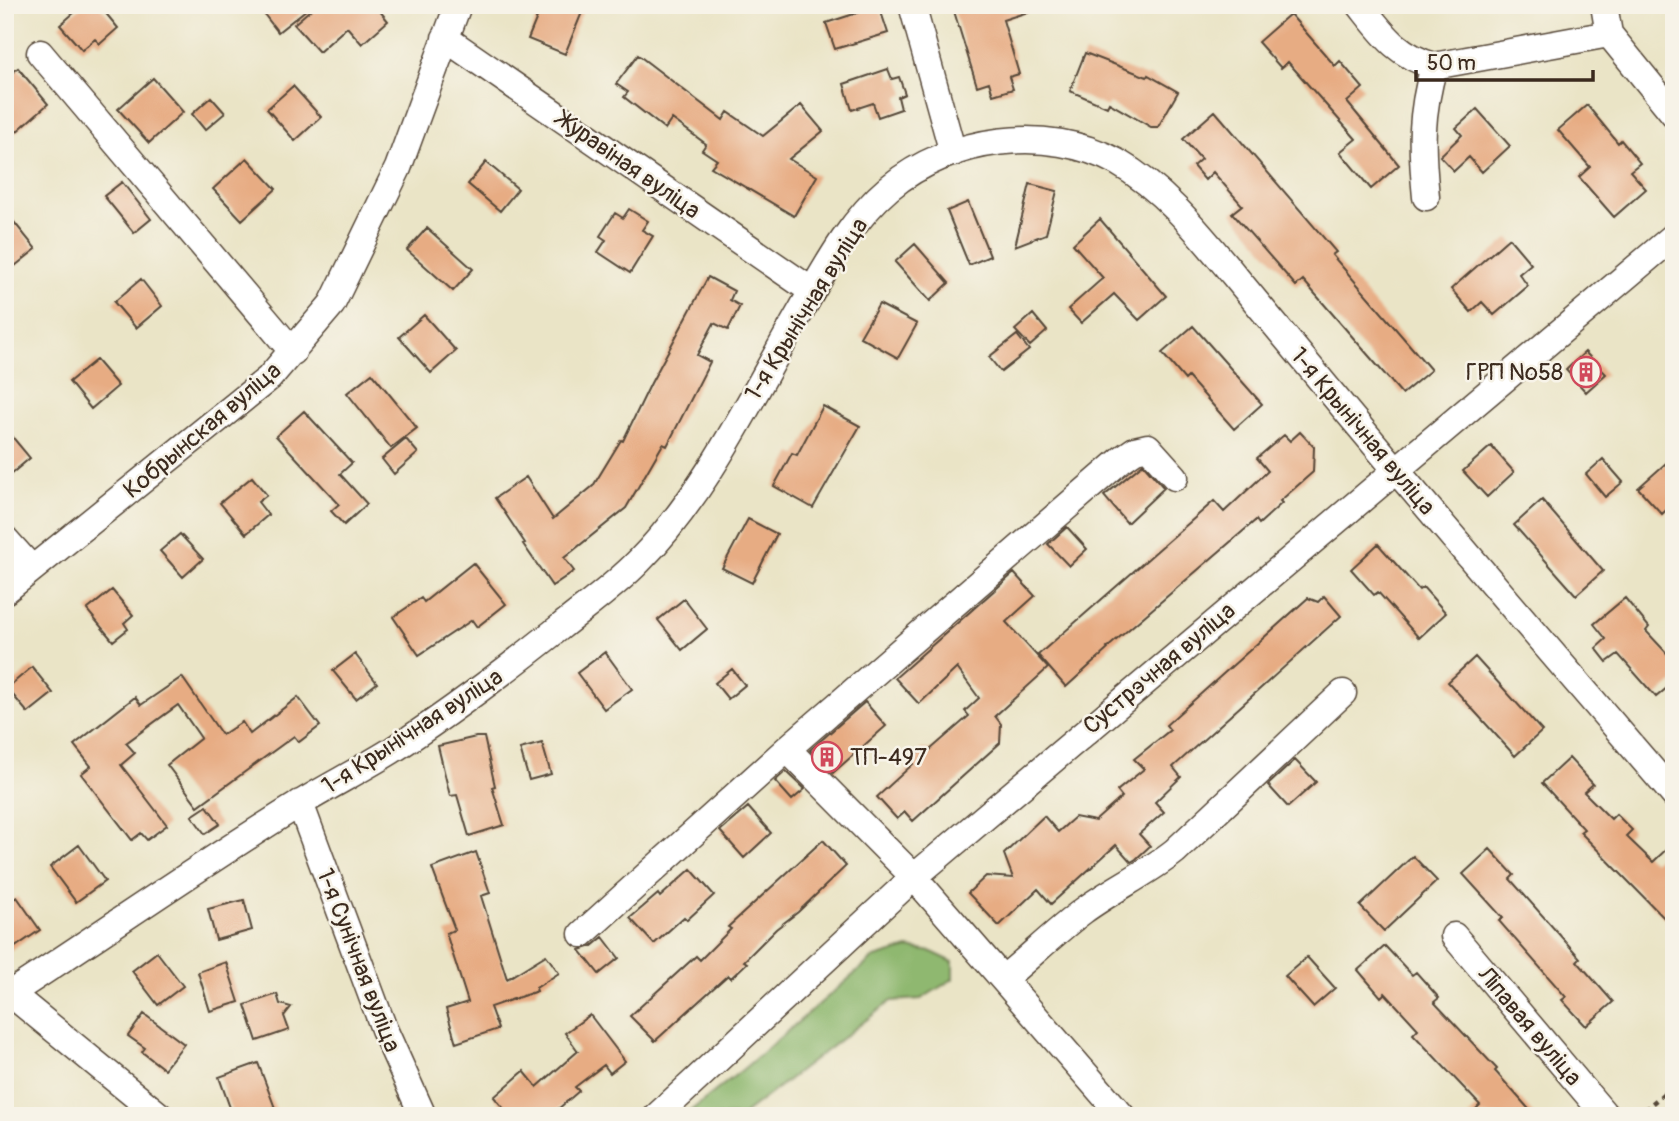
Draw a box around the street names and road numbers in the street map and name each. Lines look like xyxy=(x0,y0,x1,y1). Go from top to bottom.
street label: Журавіная вуліца xyxy=(548,103,706,225)
street label: 1-я Крынічная вуліца xyxy=(739,213,874,406)
street label: 1-я Крынічная вуліца xyxy=(1284,342,1441,521)
street label: Кобрынская вуліца xyxy=(118,356,287,505)
street label: Сустрэчная вуліца xyxy=(1077,596,1241,741)
street label: 1-я Крынічная вуліца xyxy=(316,662,508,801)
street label: 1-я Сунічная вуліца xyxy=(310,864,407,1056)
street label: Ліпавая вуліца xyxy=(1471,960,1588,1092)

